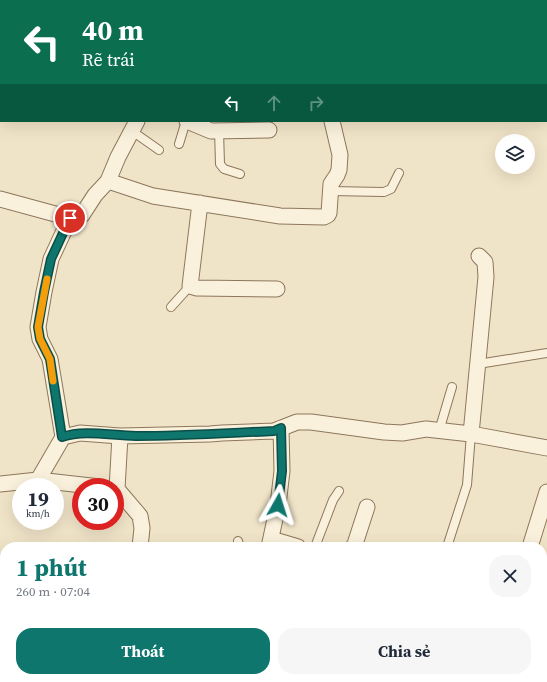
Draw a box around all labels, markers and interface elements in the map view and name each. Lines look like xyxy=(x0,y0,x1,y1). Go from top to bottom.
text: 40 m xyxy=(82,11,144,49)
icon: left xyxy=(16,16,68,68)
text: Rẽ trái xyxy=(82,47,135,72)
icon: left xyxy=(221,92,243,114)
icon: ahead xyxy=(263,92,285,114)
icon: right xyxy=(305,92,327,114)
map controls xyxy=(495,134,535,174)
button: layers xyxy=(495,134,535,174)
pin xyxy=(53,201,87,235)
icon: arrive xyxy=(59,207,81,229)
speed limit sign: 30 xyxy=(72,478,124,530)
position arrow xyxy=(257,484,299,526)
text: 19 xyxy=(27,485,49,513)
text: km/h xyxy=(26,507,50,520)
text: 1 phút xyxy=(16,551,87,584)
button: close xyxy=(489,555,531,597)
text: 260 m · 07:04 xyxy=(16,583,90,600)
button: Thoát xyxy=(16,628,270,674)
button: Chia sẻ xyxy=(278,628,531,674)

